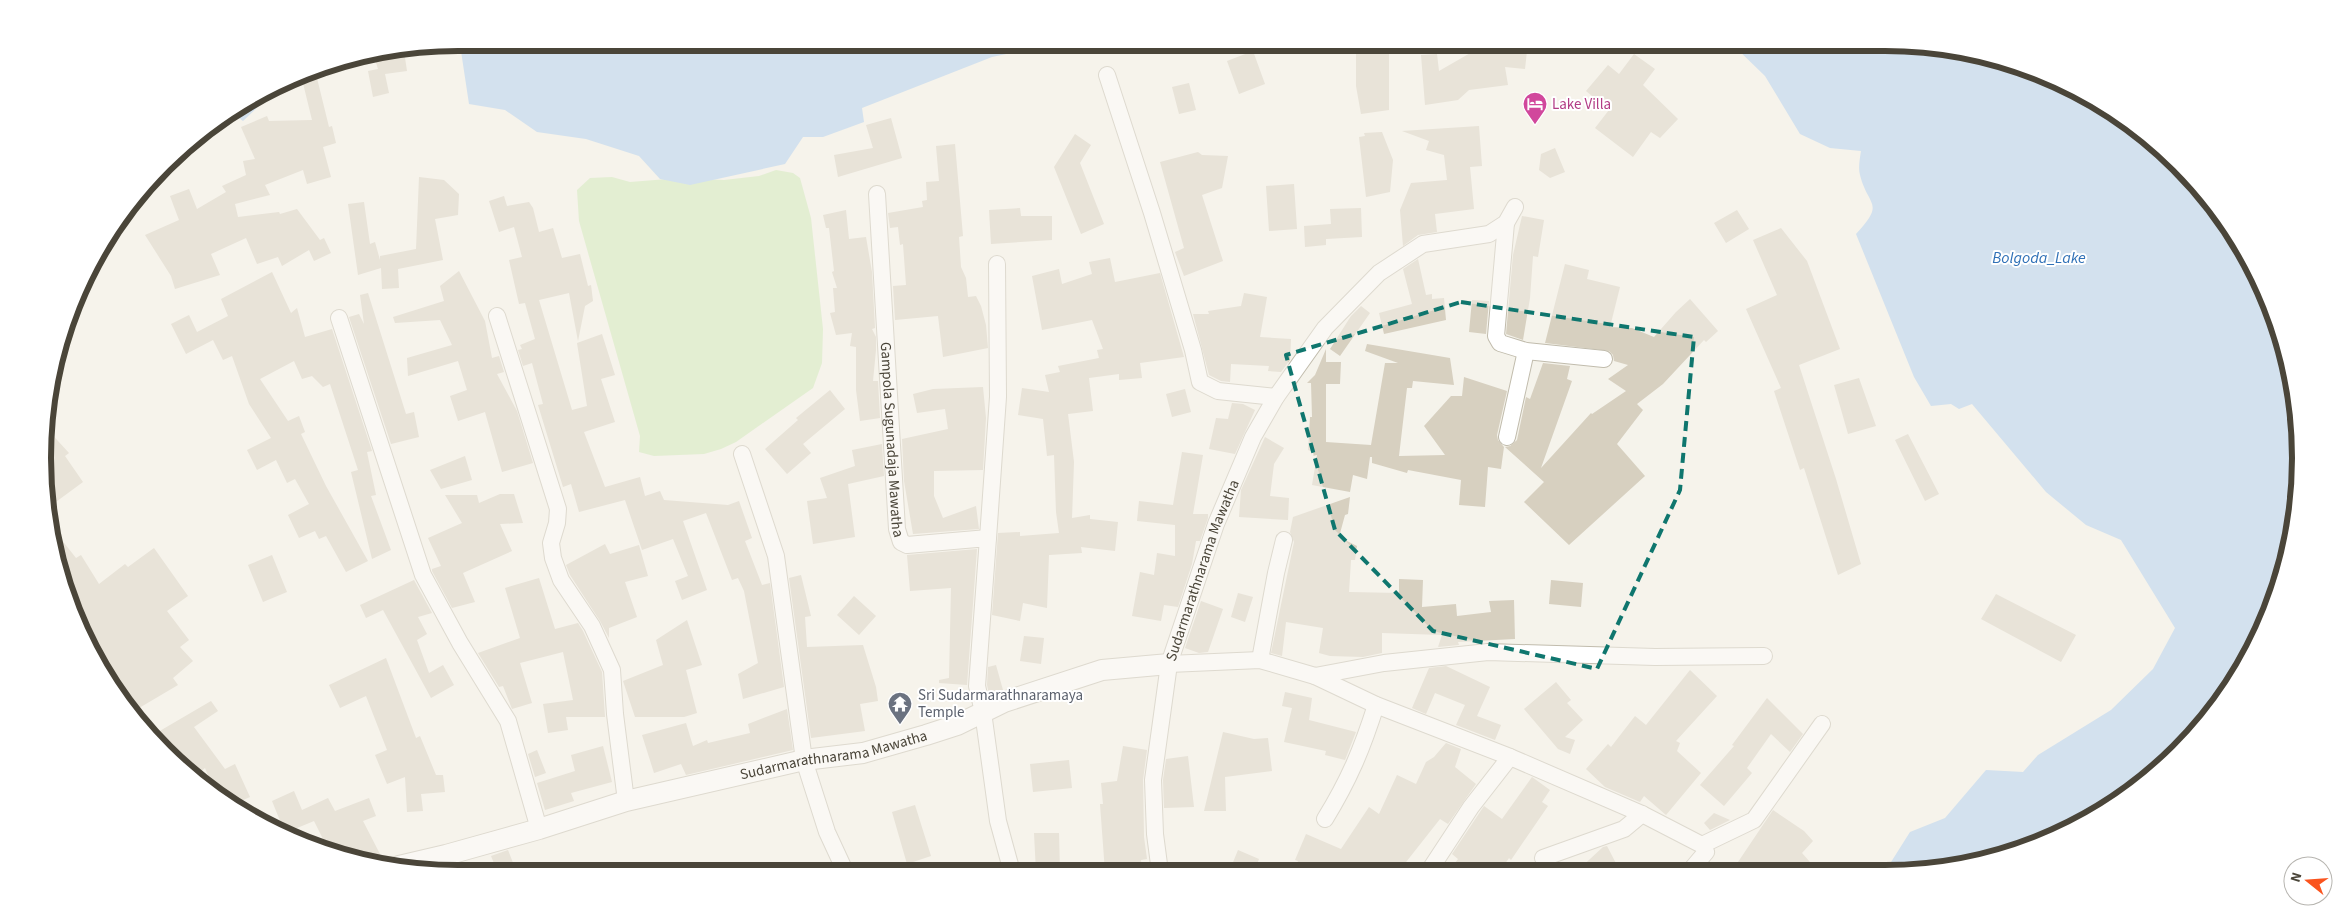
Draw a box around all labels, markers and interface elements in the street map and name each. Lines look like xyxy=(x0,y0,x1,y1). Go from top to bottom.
hotel icon: Lake Villa xyxy=(1522,91,1548,125)
place label: Lake Villa xyxy=(1552,94,1611,115)
water label: Bolgoda_Lake xyxy=(1992,247,2086,269)
street label: Gampola Sugunadaja Mawatha xyxy=(875,341,909,540)
street label: Sudarmarathnarama Mawatha xyxy=(1161,476,1245,664)
place label: Sri Sudarmarathnaramaya Temple xyxy=(918,685,1083,723)
temple icon: Sri Sudarmarathnaramaya Temple xyxy=(887,691,913,725)
street label: Sudarmarathnarama Mawatha xyxy=(738,725,930,785)
north arrow xyxy=(2283,856,2333,906)
text: N xyxy=(2286,870,2307,885)

